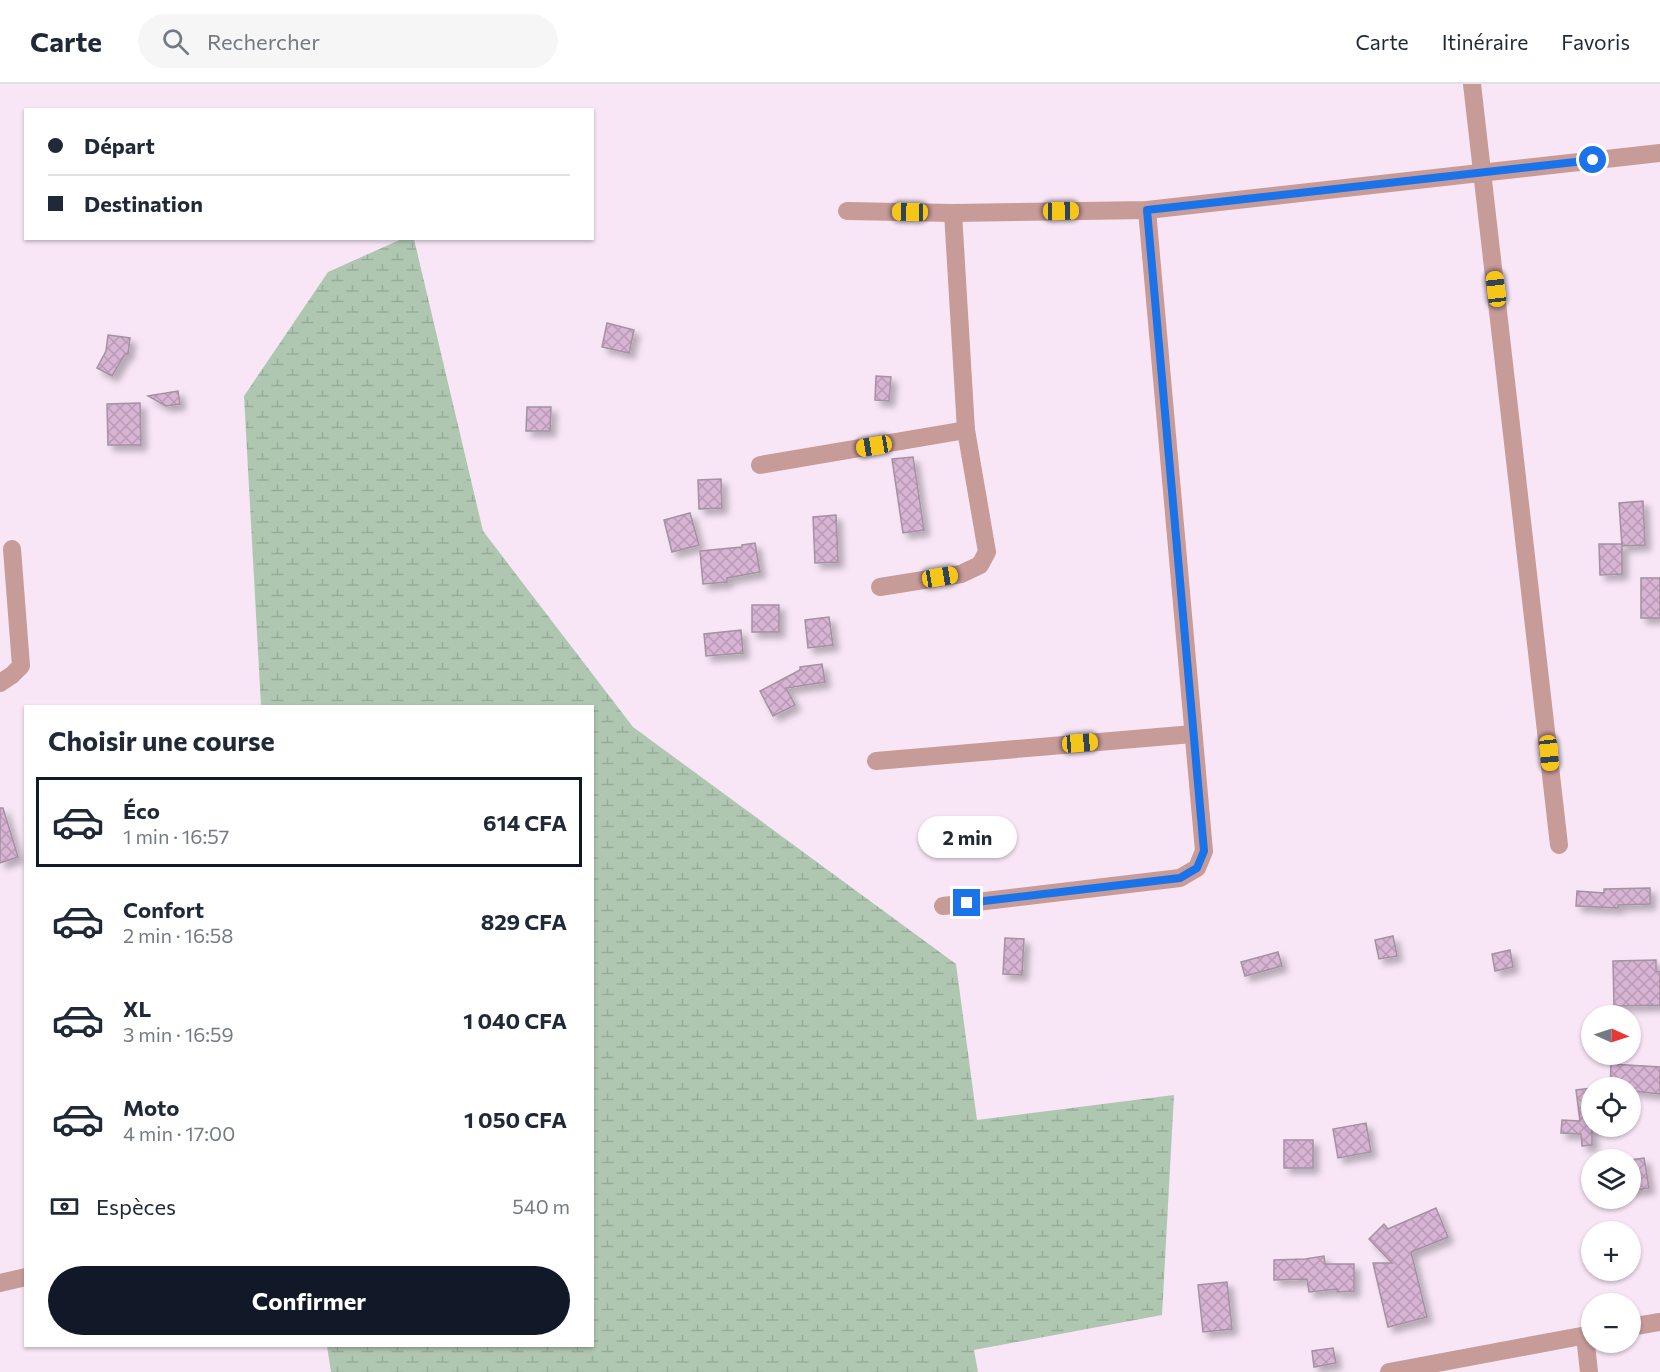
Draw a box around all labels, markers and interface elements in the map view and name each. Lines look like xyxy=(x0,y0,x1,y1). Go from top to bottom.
search box xyxy=(138,14,558,68)
text: Carte xyxy=(30,24,102,58)
icon: search xyxy=(159,25,192,58)
text: Rechercher xyxy=(207,28,320,55)
text: Carte xyxy=(1355,29,1409,54)
text: Itinéraire xyxy=(1442,29,1528,54)
text: Favoris xyxy=(1561,29,1630,54)
text: Départ xyxy=(84,132,155,159)
route start xyxy=(1579,146,1606,173)
text: Destination xyxy=(84,190,203,217)
car xyxy=(1043,202,1079,220)
car xyxy=(892,203,928,221)
car xyxy=(1485,270,1507,308)
car xyxy=(855,434,893,458)
car xyxy=(921,565,959,589)
text: Choisir une course xyxy=(48,724,275,757)
car xyxy=(1061,732,1099,754)
car xyxy=(1538,734,1560,772)
icon: car xyxy=(51,795,105,849)
text: Éco xyxy=(123,797,160,824)
text: 614 CFA xyxy=(483,809,567,836)
callout: 2 min xyxy=(918,816,1016,858)
text: 1 min · 16:57 xyxy=(123,824,229,848)
text: 2 min xyxy=(943,825,992,849)
route end xyxy=(953,889,980,916)
icon: car xyxy=(51,894,105,948)
text: Confort xyxy=(123,896,204,923)
text: 829 CFA xyxy=(481,908,567,935)
text: 2 min · 16:58 xyxy=(123,923,233,947)
icon: car xyxy=(51,993,105,1047)
text: XL xyxy=(123,995,151,1022)
north arrow xyxy=(1581,1005,1641,1065)
map controls xyxy=(1581,1005,1641,1353)
text: 1 040 CFA xyxy=(463,1007,567,1034)
text: 3 min · 16:59 xyxy=(123,1022,234,1046)
button: locate xyxy=(1581,1077,1641,1137)
icon: car xyxy=(51,1092,105,1146)
text: Moto xyxy=(123,1094,179,1121)
text: 1 050 CFA xyxy=(464,1106,567,1133)
text: 4 min · 17:00 xyxy=(123,1121,235,1145)
button: layers xyxy=(1581,1149,1641,1209)
icon: cash xyxy=(48,1190,81,1223)
text: Espèces xyxy=(96,1193,176,1220)
text: 540 m xyxy=(512,1194,570,1218)
button: + xyxy=(1581,1221,1641,1281)
button: Confirmer xyxy=(48,1266,570,1335)
button: − xyxy=(1581,1293,1641,1353)

